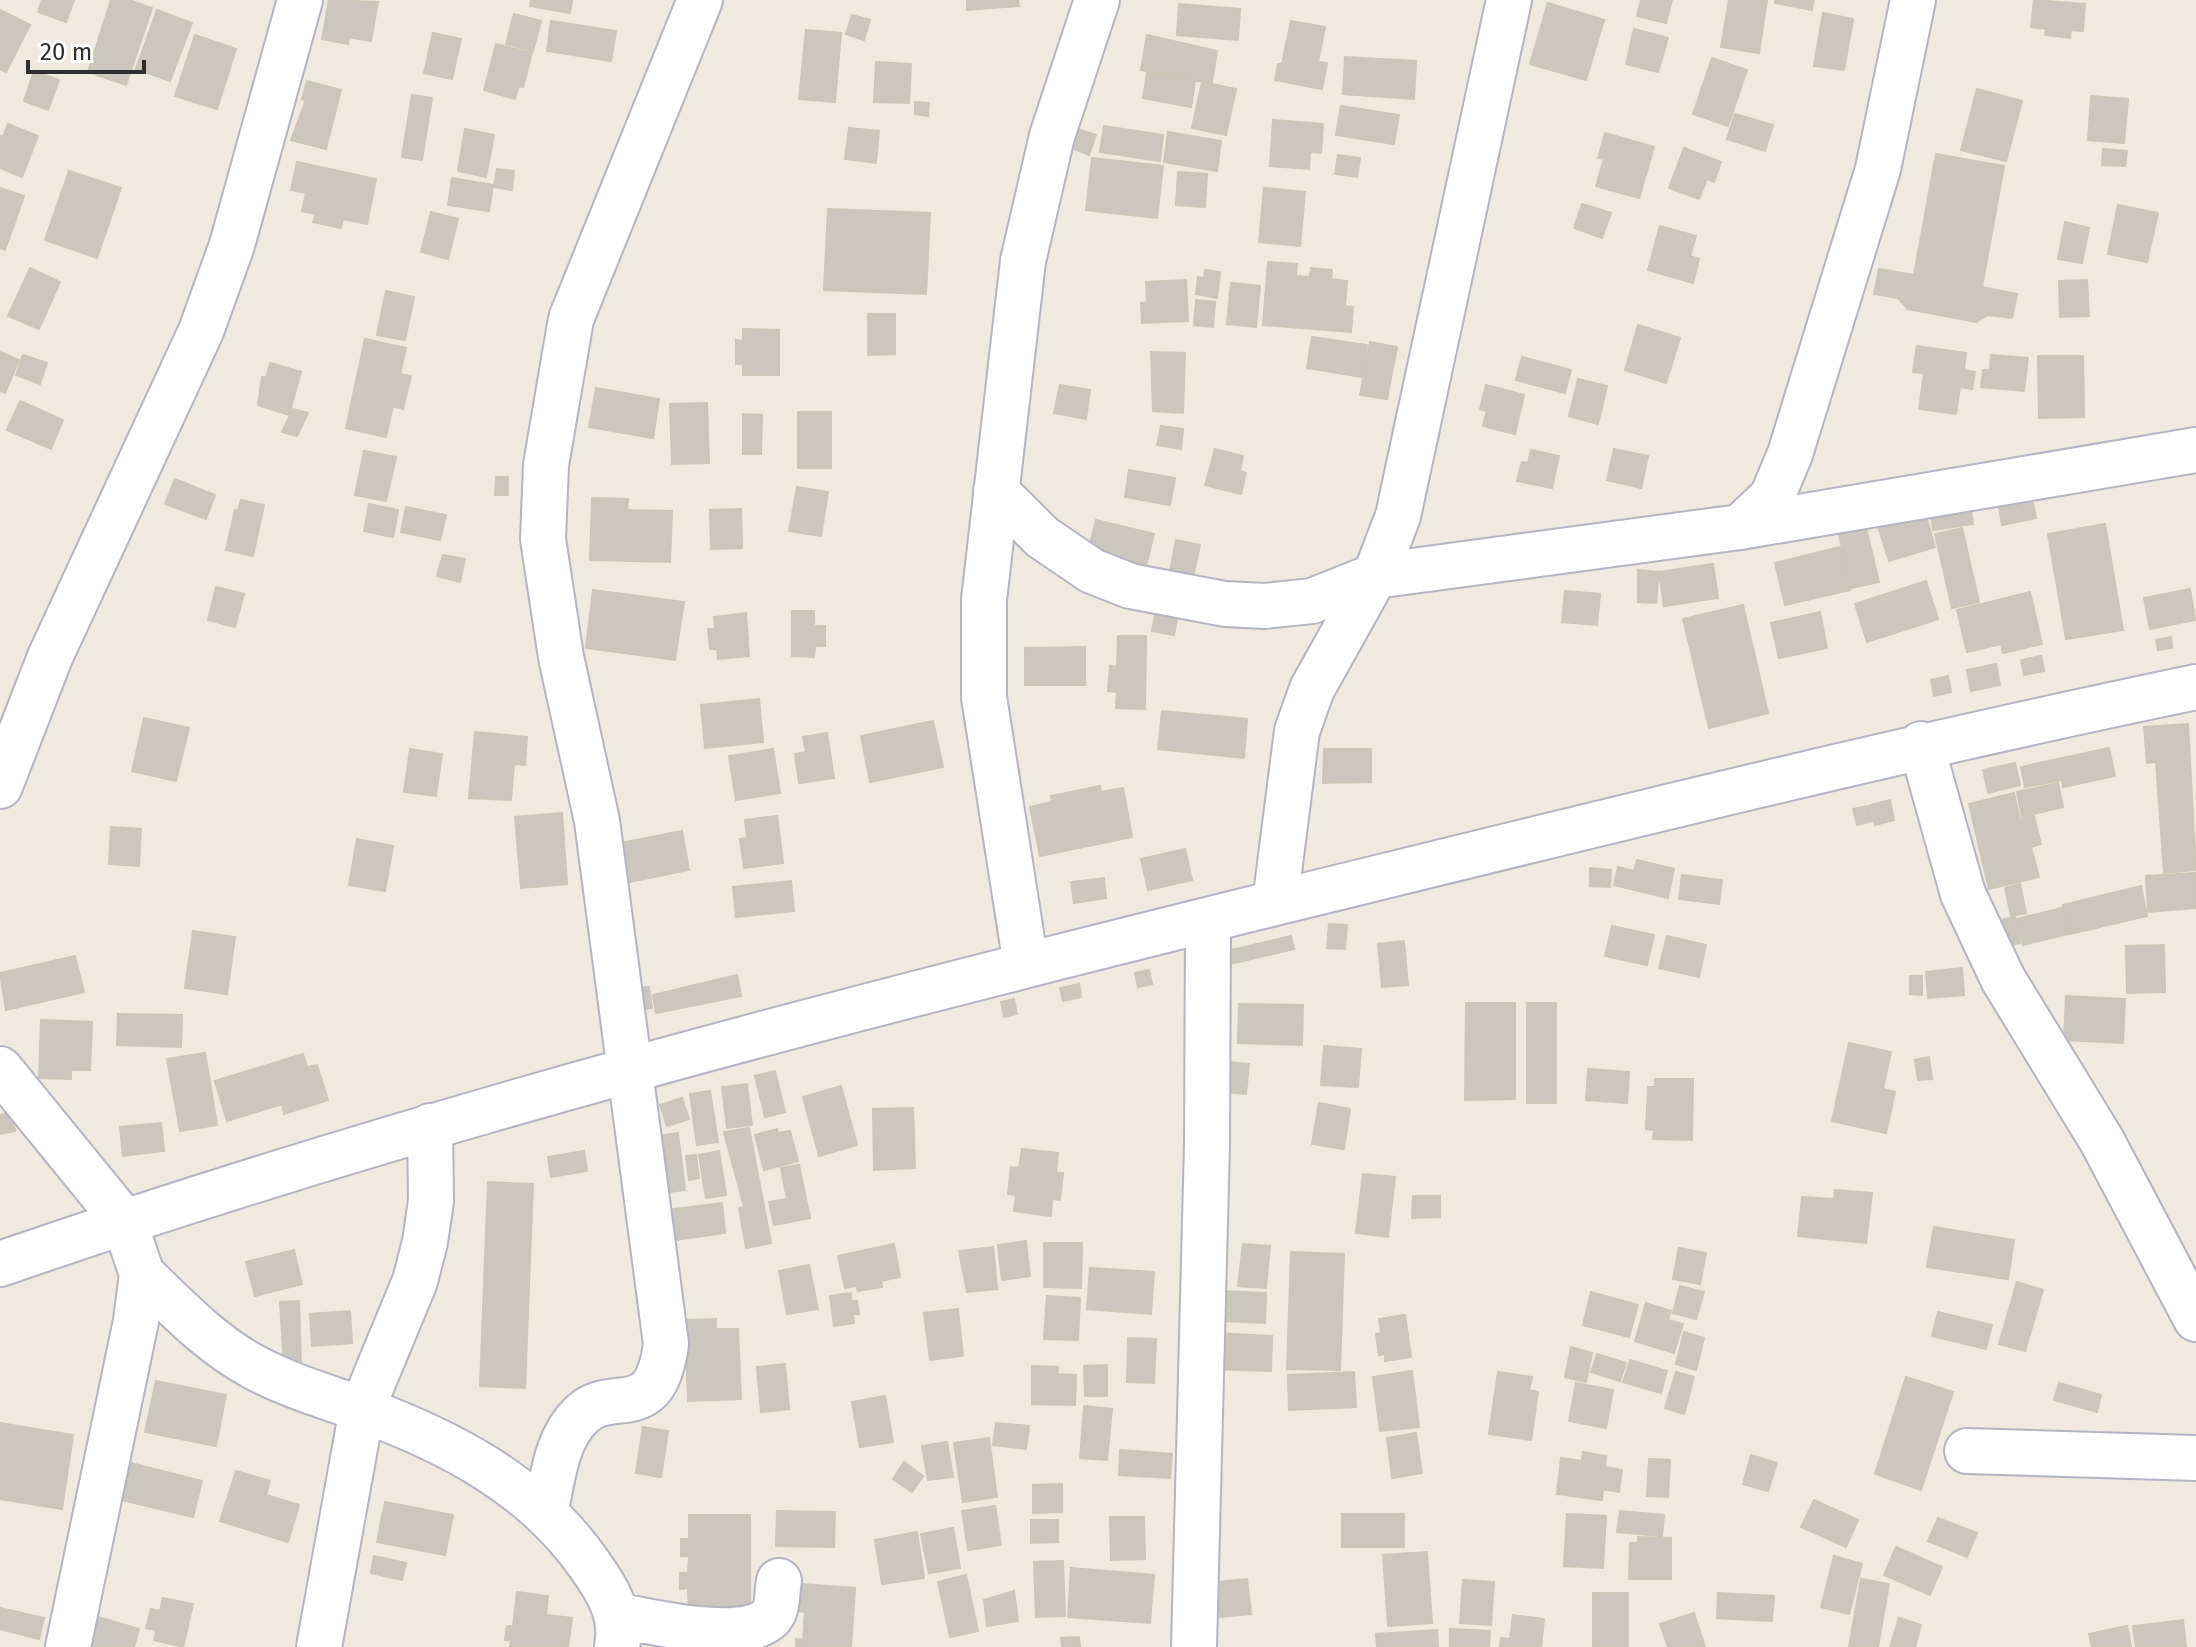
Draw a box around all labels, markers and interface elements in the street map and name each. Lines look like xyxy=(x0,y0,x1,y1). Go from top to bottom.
scale bar xyxy=(28,24,144,74)
text: 20 m xyxy=(40,38,92,66)

